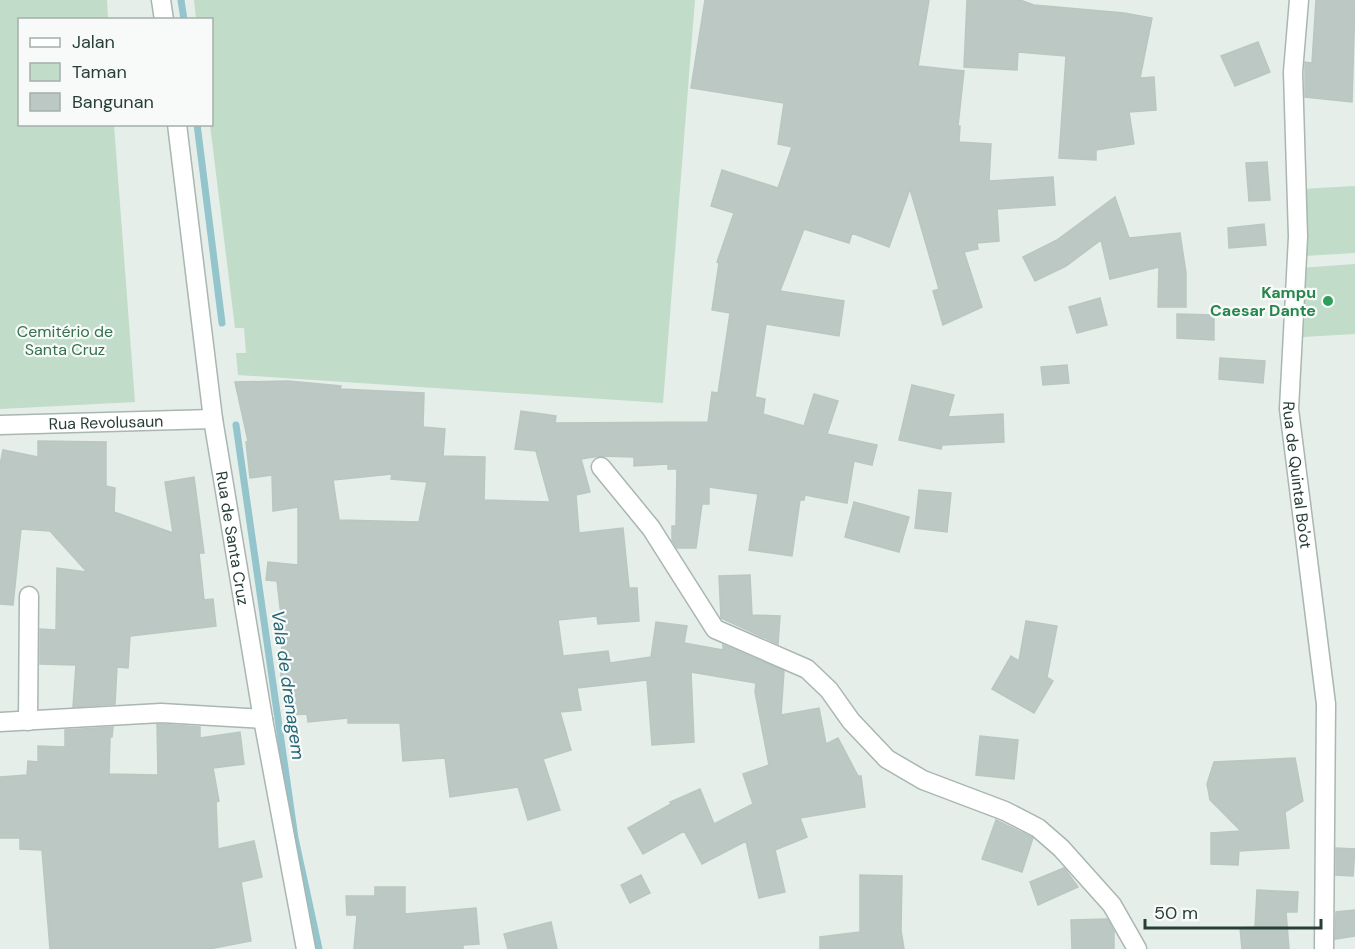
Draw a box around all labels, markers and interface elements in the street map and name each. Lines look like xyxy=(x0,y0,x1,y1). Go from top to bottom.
legend xyxy=(18,18,213,126)
text: Jalan xyxy=(72,30,115,54)
text: Taman xyxy=(72,60,127,84)
text: Bangunan xyxy=(72,90,154,114)
place label: Kampu Caesar Dante xyxy=(1210,282,1316,321)
marker: Kampu Caesar Dante xyxy=(1321,294,1335,308)
park label: Cemitério de Santa Cruz xyxy=(17,321,113,360)
street label: Rua de Quintal Bo'ot xyxy=(1278,401,1316,550)
street label: Rua Revolusaun xyxy=(48,410,164,435)
street label: Rua de Santa Cruz xyxy=(211,470,254,607)
water label: Vala de drenagem xyxy=(266,609,310,761)
scale bar xyxy=(1145,892,1320,930)
text: 50 m xyxy=(1154,901,1198,925)

